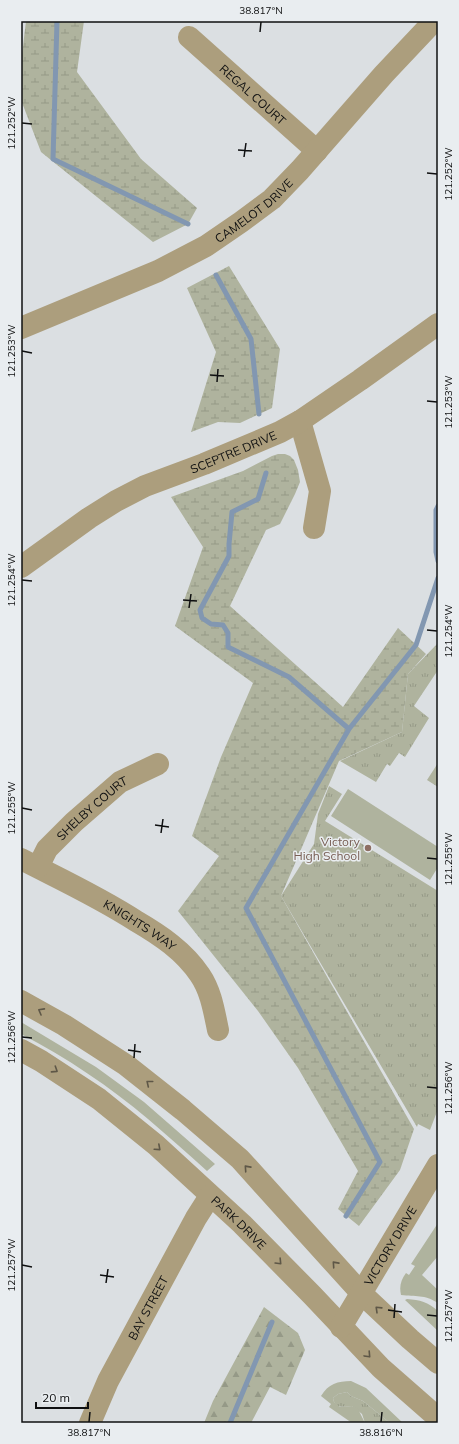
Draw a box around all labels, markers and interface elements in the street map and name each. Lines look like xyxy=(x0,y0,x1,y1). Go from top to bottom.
text: 38.817°N xyxy=(239,4,283,17)
street label: REGAL COURT xyxy=(217,61,290,128)
text: 121.252°W xyxy=(5,96,18,150)
text: 121.252°W xyxy=(442,147,455,201)
street label: CAMELOT DRIVE xyxy=(212,175,296,245)
text: 121.253°W xyxy=(5,324,18,378)
text: 121.253°W xyxy=(442,375,455,429)
street label: SCEPTRE DRIVE xyxy=(188,427,278,476)
text: 121.254°W xyxy=(5,553,18,607)
text: 121.254°W xyxy=(442,604,455,658)
street label: SHELBY COURT xyxy=(53,772,130,843)
text: 121.255°W xyxy=(5,781,18,835)
text: 121.255°W xyxy=(442,832,455,886)
place label: Victory High School xyxy=(294,834,361,863)
marker: Victory High School xyxy=(363,843,373,853)
street label: KNIGHTS WAY xyxy=(101,896,180,954)
one-way arrow xyxy=(37,1009,45,1016)
text: 121.256°W xyxy=(5,1010,18,1064)
text: 121.256°W xyxy=(442,1061,455,1115)
one-way arrow xyxy=(51,1065,58,1073)
one-way arrow xyxy=(146,1081,153,1088)
one-way arrow xyxy=(154,1143,161,1150)
one-way arrow xyxy=(245,1165,252,1172)
street label: PARK DRIVE xyxy=(209,1192,270,1252)
street label: VICTORY DRIVE xyxy=(360,1203,419,1288)
text: 121.257°W xyxy=(5,1238,18,1292)
one-way arrow xyxy=(275,1257,282,1265)
one-way arrow xyxy=(333,1261,340,1268)
street label: BAY STREET xyxy=(124,1272,171,1342)
text: 121.257°W xyxy=(442,1289,455,1343)
one-way arrow xyxy=(375,1306,383,1314)
one-way arrow xyxy=(363,1350,371,1358)
scale bar xyxy=(36,1384,88,1410)
text: 20 m xyxy=(42,1390,70,1405)
text: 38.817°N xyxy=(67,1426,111,1439)
text: 38.816°N xyxy=(359,1426,403,1439)

